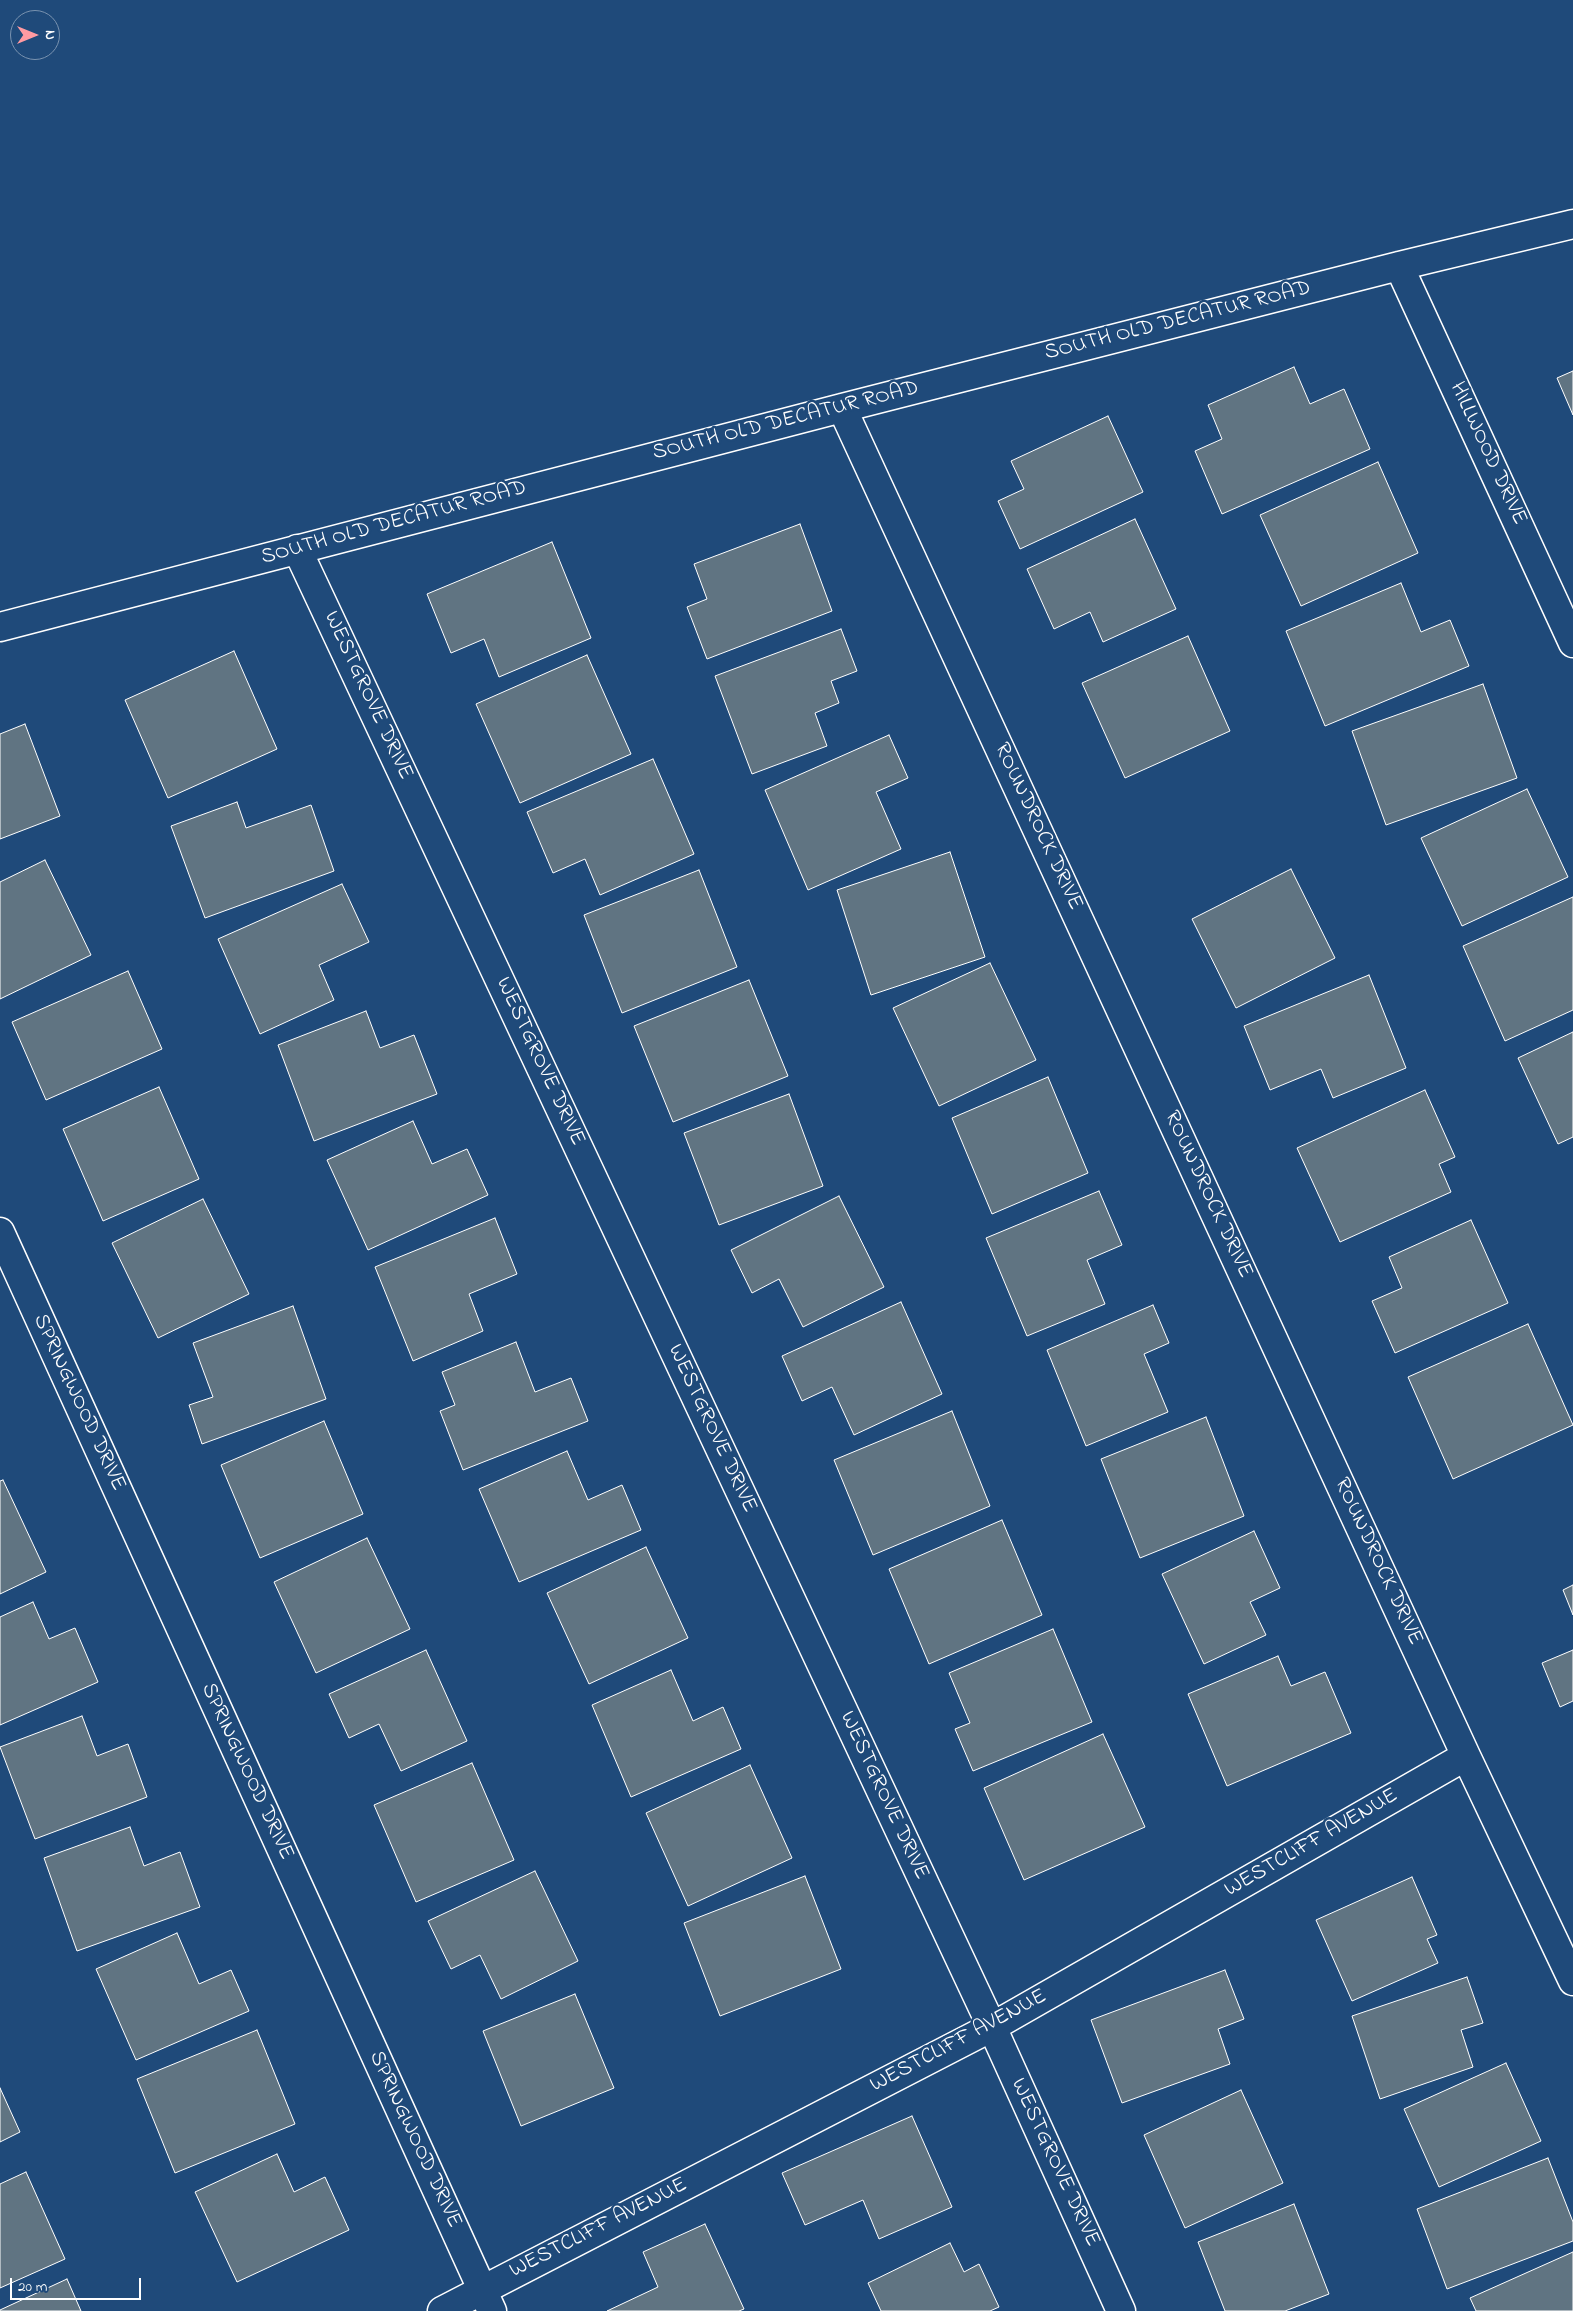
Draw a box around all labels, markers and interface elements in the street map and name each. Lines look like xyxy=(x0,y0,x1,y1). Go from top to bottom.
north arrow xyxy=(10,10,60,60)
text: N xyxy=(39,30,60,40)
street label: SOUTH OLD DECATUR ROAD xyxy=(1042,276,1314,368)
street label: SOUTH OLD DECATUR ROAD xyxy=(650,376,922,468)
street label: HILLWOOD DRIVE xyxy=(1442,378,1532,530)
street label: SOUTH OLD DECATUR ROAD xyxy=(259,476,529,572)
street label: WESTGROVE DRIVE xyxy=(316,608,418,784)
street label: ROUNDROCK DRIVE xyxy=(987,739,1087,915)
street label: WESTGROVE DRIVE xyxy=(488,974,590,1150)
street label: ROUNDROCK DRIVE xyxy=(1157,1107,1257,1283)
street label: SPRINGWOOD DRIVE xyxy=(25,1310,131,1496)
street label: WESTGROVE DRIVE xyxy=(660,1341,762,1517)
street label: ROUNDROCK DRIVE xyxy=(1327,1474,1427,1650)
street label: SPRINGWOOD DRIVE xyxy=(193,1679,299,1865)
street label: WESTGROVE DRIVE xyxy=(832,1708,934,1884)
street label: WESTCLIFF AVENUE xyxy=(1221,1784,1403,1904)
street label: WESTCLIFF AVENUE xyxy=(866,1984,1052,2100)
street label: SPRINGWOOD DRIVE xyxy=(361,2047,467,2233)
street label: WESTGROVE DRIVE xyxy=(1003,2075,1105,2251)
street label: WESTCLIFF AVENUE xyxy=(506,2173,692,2285)
scale bar xyxy=(12,2268,144,2300)
text: 20 m xyxy=(18,2276,47,2298)

